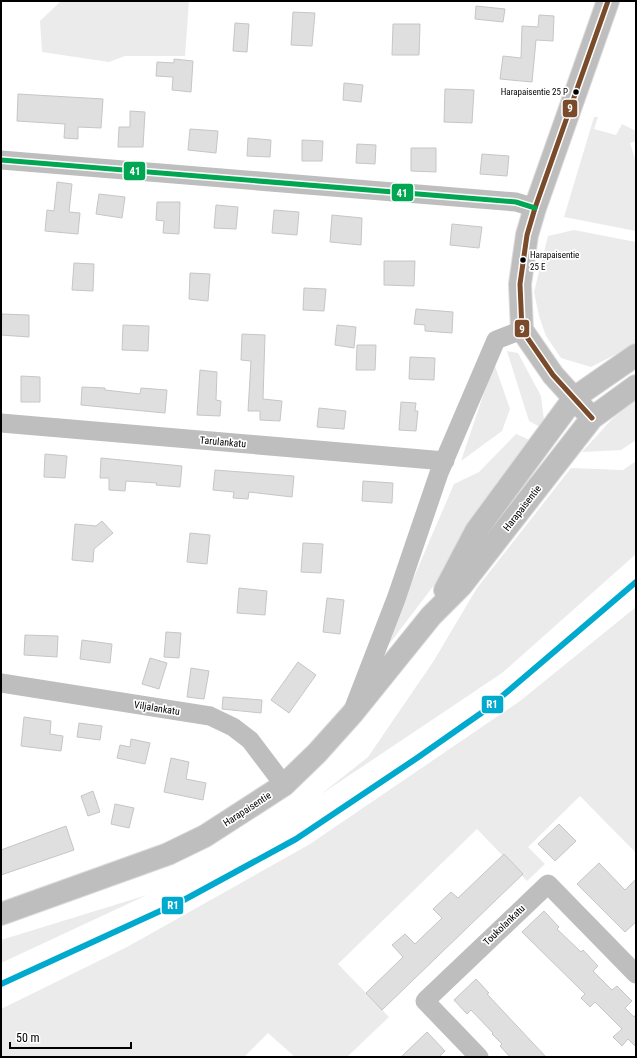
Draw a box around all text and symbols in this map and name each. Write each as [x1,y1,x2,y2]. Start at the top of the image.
place label: Harapaisentie 25 P [501,87,568,97]
marker: Harapaisentie 25 P [571,87,581,97]
line badge: 9 [562,99,578,118]
text: 9 [567,102,573,115]
line badge: 41 [123,161,146,181]
text: 41 [129,165,141,178]
line badge: 41 [391,183,414,202]
text: 41 [396,187,408,200]
place label: Harapaisentie 25 E [530,250,579,272]
marker: Harapaisentie 25 E [518,255,528,265]
line badge: 9 [514,319,530,338]
text: 9 [519,323,525,336]
street label: Tarulankatu [199,435,247,450]
street label: Harapaisentie [501,483,543,533]
line badge: R1 [481,695,504,714]
text: R1 [486,698,498,711]
street label: Viljalankatu [133,699,181,717]
street label: Harapaisentie [221,789,273,829]
line badge: R1 [161,896,184,915]
text: R1 [167,899,179,912]
street label: Toukolankatu [481,902,527,947]
scale bar [10,1024,131,1050]
text: 50 m [16,1031,40,1045]

